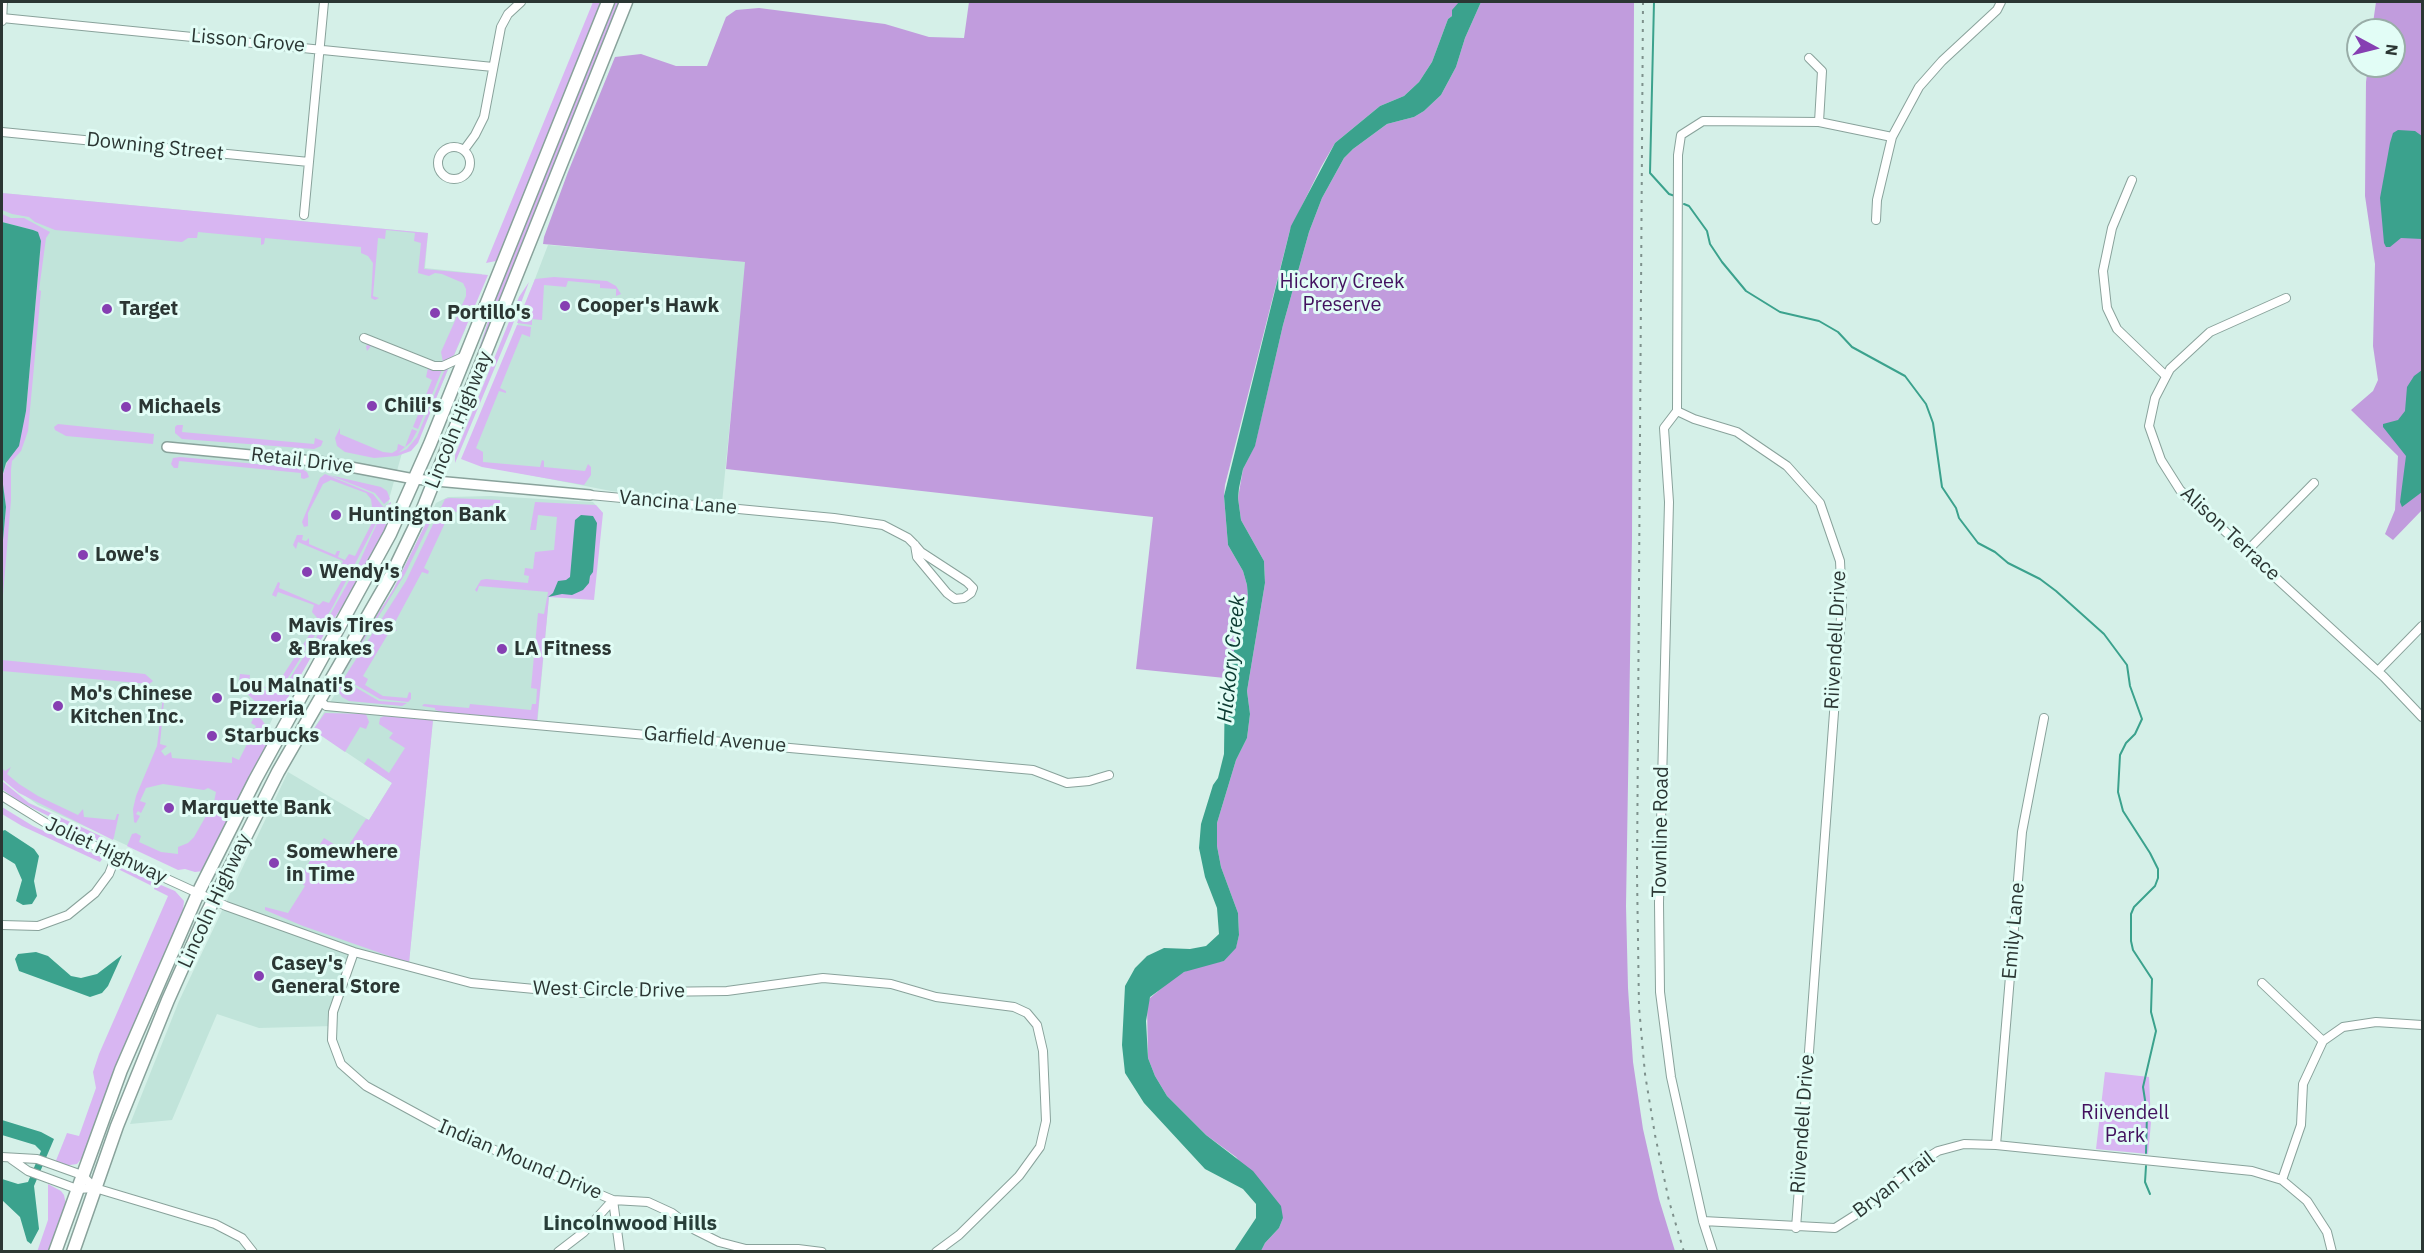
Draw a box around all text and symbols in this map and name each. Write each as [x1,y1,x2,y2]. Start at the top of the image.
north arrow [2346,18,2406,78]
street label: Lisson Grove [190,24,306,58]
text: N [2381,43,2403,57]
street label: Downing Street [85,128,225,166]
park label: Hickory Creek Preserve [1280,270,1404,317]
place label: Cooper's Hawk [577,294,719,318]
place label: Target [119,297,178,321]
marker: Cooper's Hawk [558,299,572,313]
place label: Portillo's [447,301,531,325]
marker: Target [100,302,114,316]
marker: Portillo's [428,306,442,320]
street label: Lincoln Highway [421,348,497,492]
place label: Chili's [384,394,442,418]
place label: Michaels [138,395,221,419]
marker: Chili's [365,399,379,413]
marker: Michaels [119,400,133,414]
street label: Retail Drive [250,443,354,479]
street label: Alison Terrace [2175,482,2285,586]
street label: Vancina Lane [618,486,738,520]
place label: Huntington Bank [348,503,506,527]
marker: Huntington Bank [329,508,343,522]
place label: Lowe's [95,543,159,567]
marker: Lowe's [76,548,90,562]
place label: Wendy's [319,560,400,584]
marker: Wendy's [300,565,314,579]
street label: Riivendell Drive [1820,570,1852,710]
water label: Hickory Creek [1213,594,1251,724]
place label: Mavis Tires & Brakes [288,614,394,661]
marker: Mavis Tires & Brakes [269,630,283,644]
place label: LA Fitness [514,637,612,661]
marker: LA Fitness [495,642,509,656]
place label: Lou Malnati's Pizzeria [229,674,353,721]
place label: Mo's Chinese Kitchen Inc. [70,682,193,729]
marker: Lou Malnati's Pizzeria [210,691,224,705]
marker: Mo's Chinese Kitchen Inc. [51,699,65,713]
street label: Garfield Avenue [643,722,787,758]
place label: Starbucks [224,724,319,748]
marker: Starbucks [205,729,219,743]
street label: Townline Road [1648,766,1674,898]
place label: Marquette Bank [181,796,331,820]
marker: Marquette Bank [162,801,176,815]
street label: Joliet Highway [41,812,171,890]
street label: Lincoln Highway [173,830,257,972]
place label: Somewhere in Time [286,840,398,887]
marker: Somewhere in Time [267,856,281,870]
street label: Emily Lane [1998,882,2030,980]
place label: Casey's General Store [271,952,400,999]
marker: Casey's General Store [252,969,266,983]
street label: West Circle Drive [533,977,685,1003]
street label: Riivendell Drive [1786,1054,1820,1194]
park label: Riivendell Park [2081,1101,2169,1148]
street label: Indian Mound Drive [434,1115,606,1205]
street label: Bryan Trail [1848,1147,1940,1223]
district label: Lincolnwood Hills [543,1211,717,1237]

